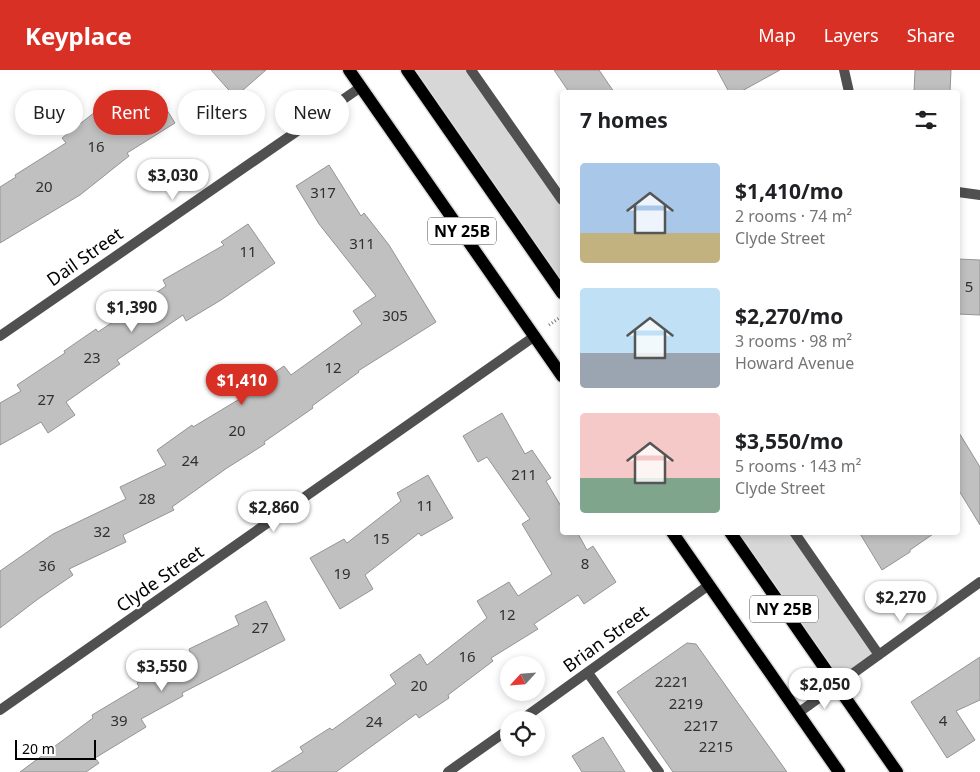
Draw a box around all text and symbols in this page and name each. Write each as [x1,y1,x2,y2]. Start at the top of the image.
text: Keyplace [25,19,132,52]
text: Map [758,23,796,47]
text: Layers [824,23,879,47]
text: Share [907,23,955,47]
chip: Buy [15,90,83,135]
chip: Rent [93,90,168,135]
chip: Filters [178,90,265,135]
chip: New [275,90,349,135]
text: 7 homes [580,106,668,134]
icon: filters [912,106,940,134]
house number: 16 [87,136,105,156]
pin: $3,030 [132,158,214,201]
text: $3,030 [148,164,198,186]
house number: 20 [35,176,53,196]
text: $1,410/mo [735,177,843,205]
house number: 317 [310,182,336,202]
icon: home [620,183,680,243]
text: 2 rooms · 74 m² [735,205,852,227]
road number: NY 25B [428,218,496,245]
street label: Dail Street [42,221,128,291]
text: Clyde Street [735,227,825,249]
house number: 311 [349,233,375,253]
house number: 11 [239,241,257,261]
house number: 5 [965,276,973,296]
pin: $1,390 [91,290,173,333]
text: $1,390 [107,296,157,318]
text: $2,270/mo [735,302,843,330]
house number: 305 [382,305,408,325]
icon: home [620,308,680,368]
text: 3 rooms · 98 m² [735,330,852,352]
house number: 23 [83,347,101,367]
text: Howard Avenue [735,352,854,374]
house number: 12 [324,357,342,377]
pin: $1,410 [201,364,283,406]
text: $1,410 [217,369,267,391]
house number: 27 [37,389,55,409]
house number: 20 [228,420,246,440]
text: $3,550/mo [735,427,843,455]
icon: home [620,433,680,493]
house number: 24 [181,450,199,470]
text: 5 rooms · 143 m² [735,455,861,477]
house number: 211 [511,464,537,484]
text: Clyde Street [735,477,825,499]
house number: 28 [138,488,156,508]
pin: $2,860 [233,490,315,533]
house number: 11 [416,495,434,515]
text: $2,860 [249,496,299,518]
house number: 32 [93,521,111,541]
house number: 15 [372,528,390,548]
street label: Clyde Street [111,539,208,617]
house number: 8 [581,553,589,573]
house number: 36 [38,555,56,575]
house number: 19 [333,563,351,583]
pin: $2,270 [860,580,942,623]
text: $2,270 [876,586,926,608]
road number: NY 25B [750,596,818,622]
street label: Brian Street [558,599,653,677]
house number: 12 [498,604,516,624]
house number: 27 [251,617,269,637]
house number: 16 [458,646,476,666]
pin: $3,550 [121,650,203,692]
text: $3,550 [137,655,187,677]
north arrow [500,656,545,701]
map controls [500,656,545,756]
pin: $2,050 [784,668,866,710]
house number: 2221 [655,671,689,691]
text: $2,050 [800,673,850,695]
house number: 20 [410,675,428,695]
house number: 2219 [669,693,703,713]
house number: 39 [110,710,128,730]
house number: 4 [939,710,948,730]
house number: 24 [365,711,383,731]
button: locate [500,711,545,756]
house number: 2217 [684,715,718,735]
house number: 2215 [699,736,733,756]
scale bar [15,737,96,760]
text: 20 m [22,739,55,758]

